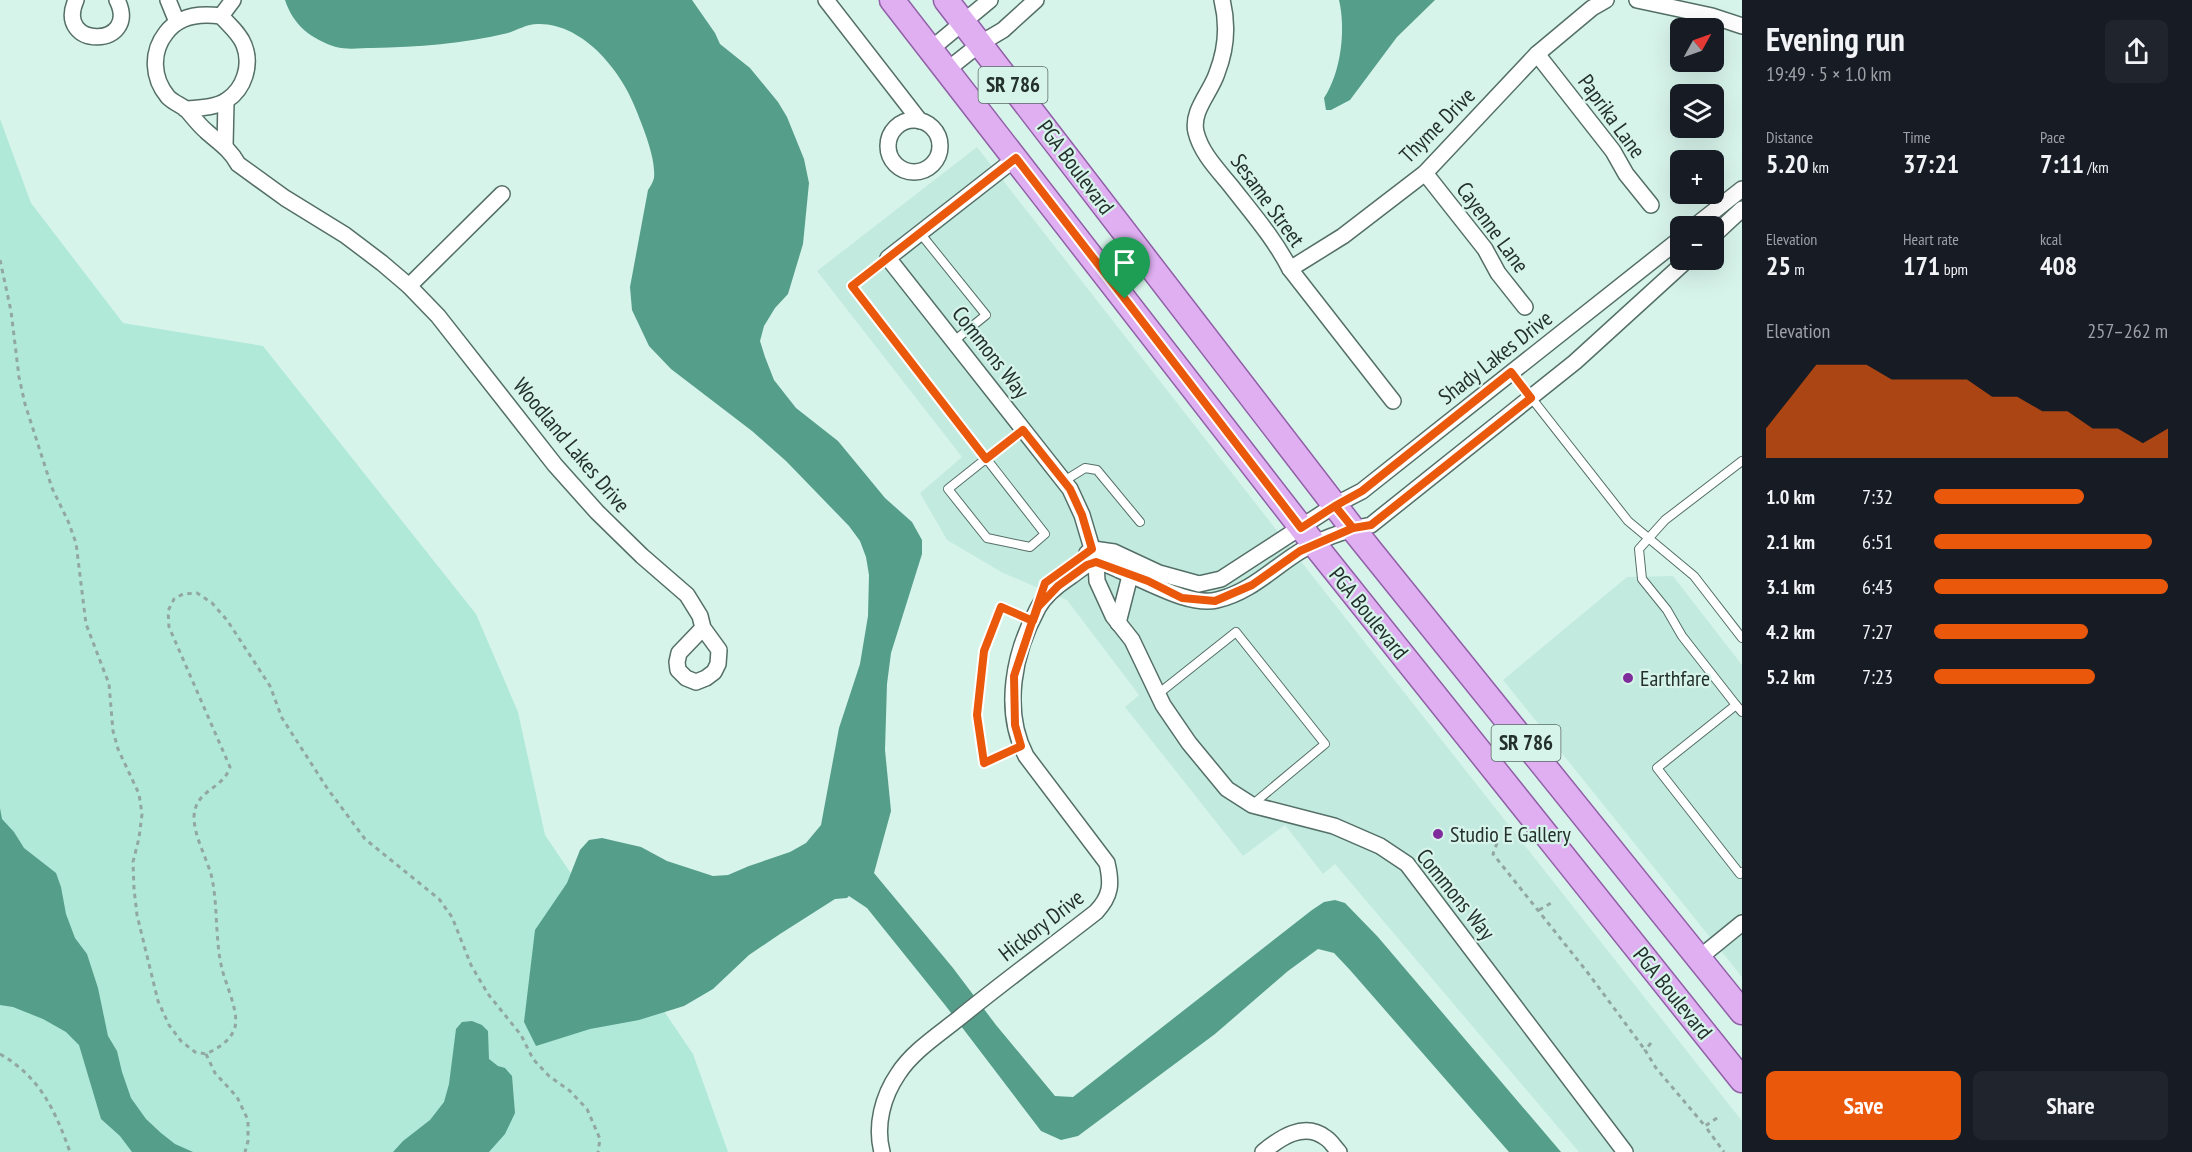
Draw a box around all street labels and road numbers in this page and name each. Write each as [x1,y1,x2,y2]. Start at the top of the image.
road number: SR 786 [978,67,1048,103]
street label: Paprika Lane [1572,69,1652,163]
street label: Thyme Drive [1393,81,1481,169]
street label: PGA Boulevard [1031,114,1121,220]
street label: Sesame Street [1225,148,1311,252]
street label: Cayenne Lane [1451,176,1535,278]
street label: Commons Way [946,300,1036,404]
street label: Shady Lakes Drive [1432,304,1558,410]
street label: Woodland Lakes Drive [507,372,637,518]
street label: PGA Boulevard [1323,561,1415,665]
road number: SR 786 [1492,725,1561,761]
street label: Commons Way [1411,843,1502,946]
street label: Hickory Drive [993,883,1089,967]
street label: PGA Boulevard [1627,941,1719,1045]

